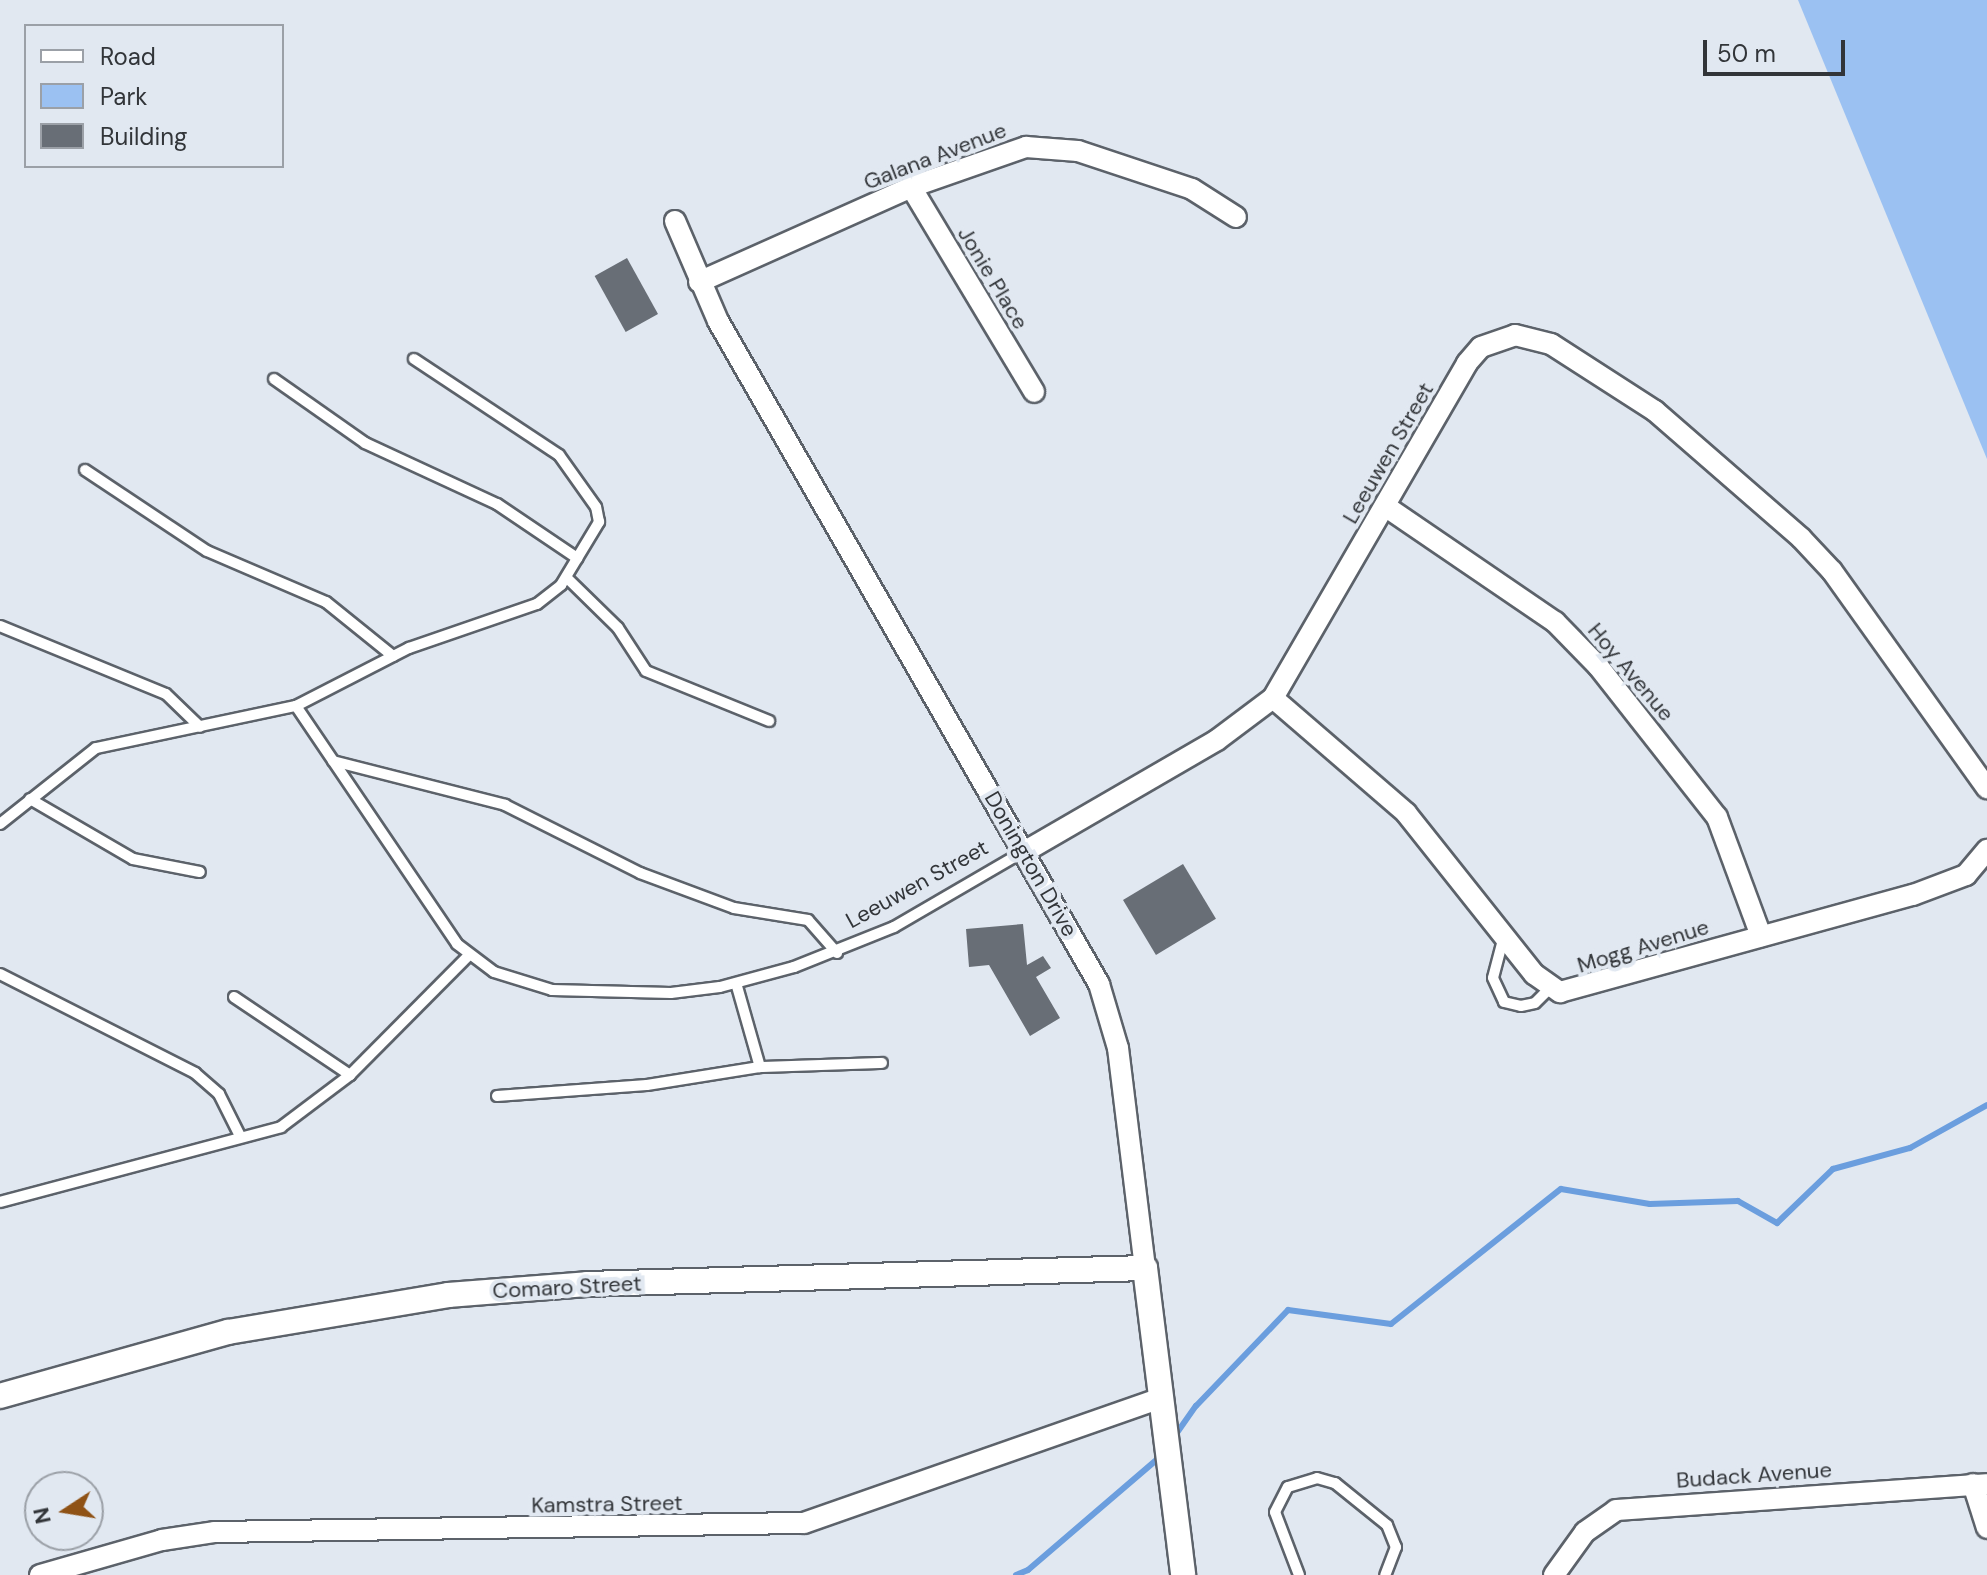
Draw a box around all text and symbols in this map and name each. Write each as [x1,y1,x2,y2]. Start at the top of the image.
legend [24,24,284,168]
scale bar [1707,24,1849,74]
text: 50 m [1717,38,1776,69]
text: Road [100,41,156,72]
text: Park [100,81,147,112]
street label: Galana Avenue [860,117,1010,195]
text: Building [100,121,187,152]
street label: Jonie Place [952,222,1034,334]
street label: Leeuwen Street [1337,378,1439,528]
street label: Hoy Avenue [1582,618,1680,726]
street label: Donington Drive [979,787,1083,941]
street label: Leeuwen Street [841,834,993,934]
street label: Mogg Avenue [1574,913,1712,979]
street label: Comaro Street [492,1270,642,1304]
street label: Budack Avenue [1675,1456,1833,1494]
north arrow [24,1471,104,1551]
street label: Kamstra Street [531,1489,683,1519]
text: N [26,1505,58,1527]

